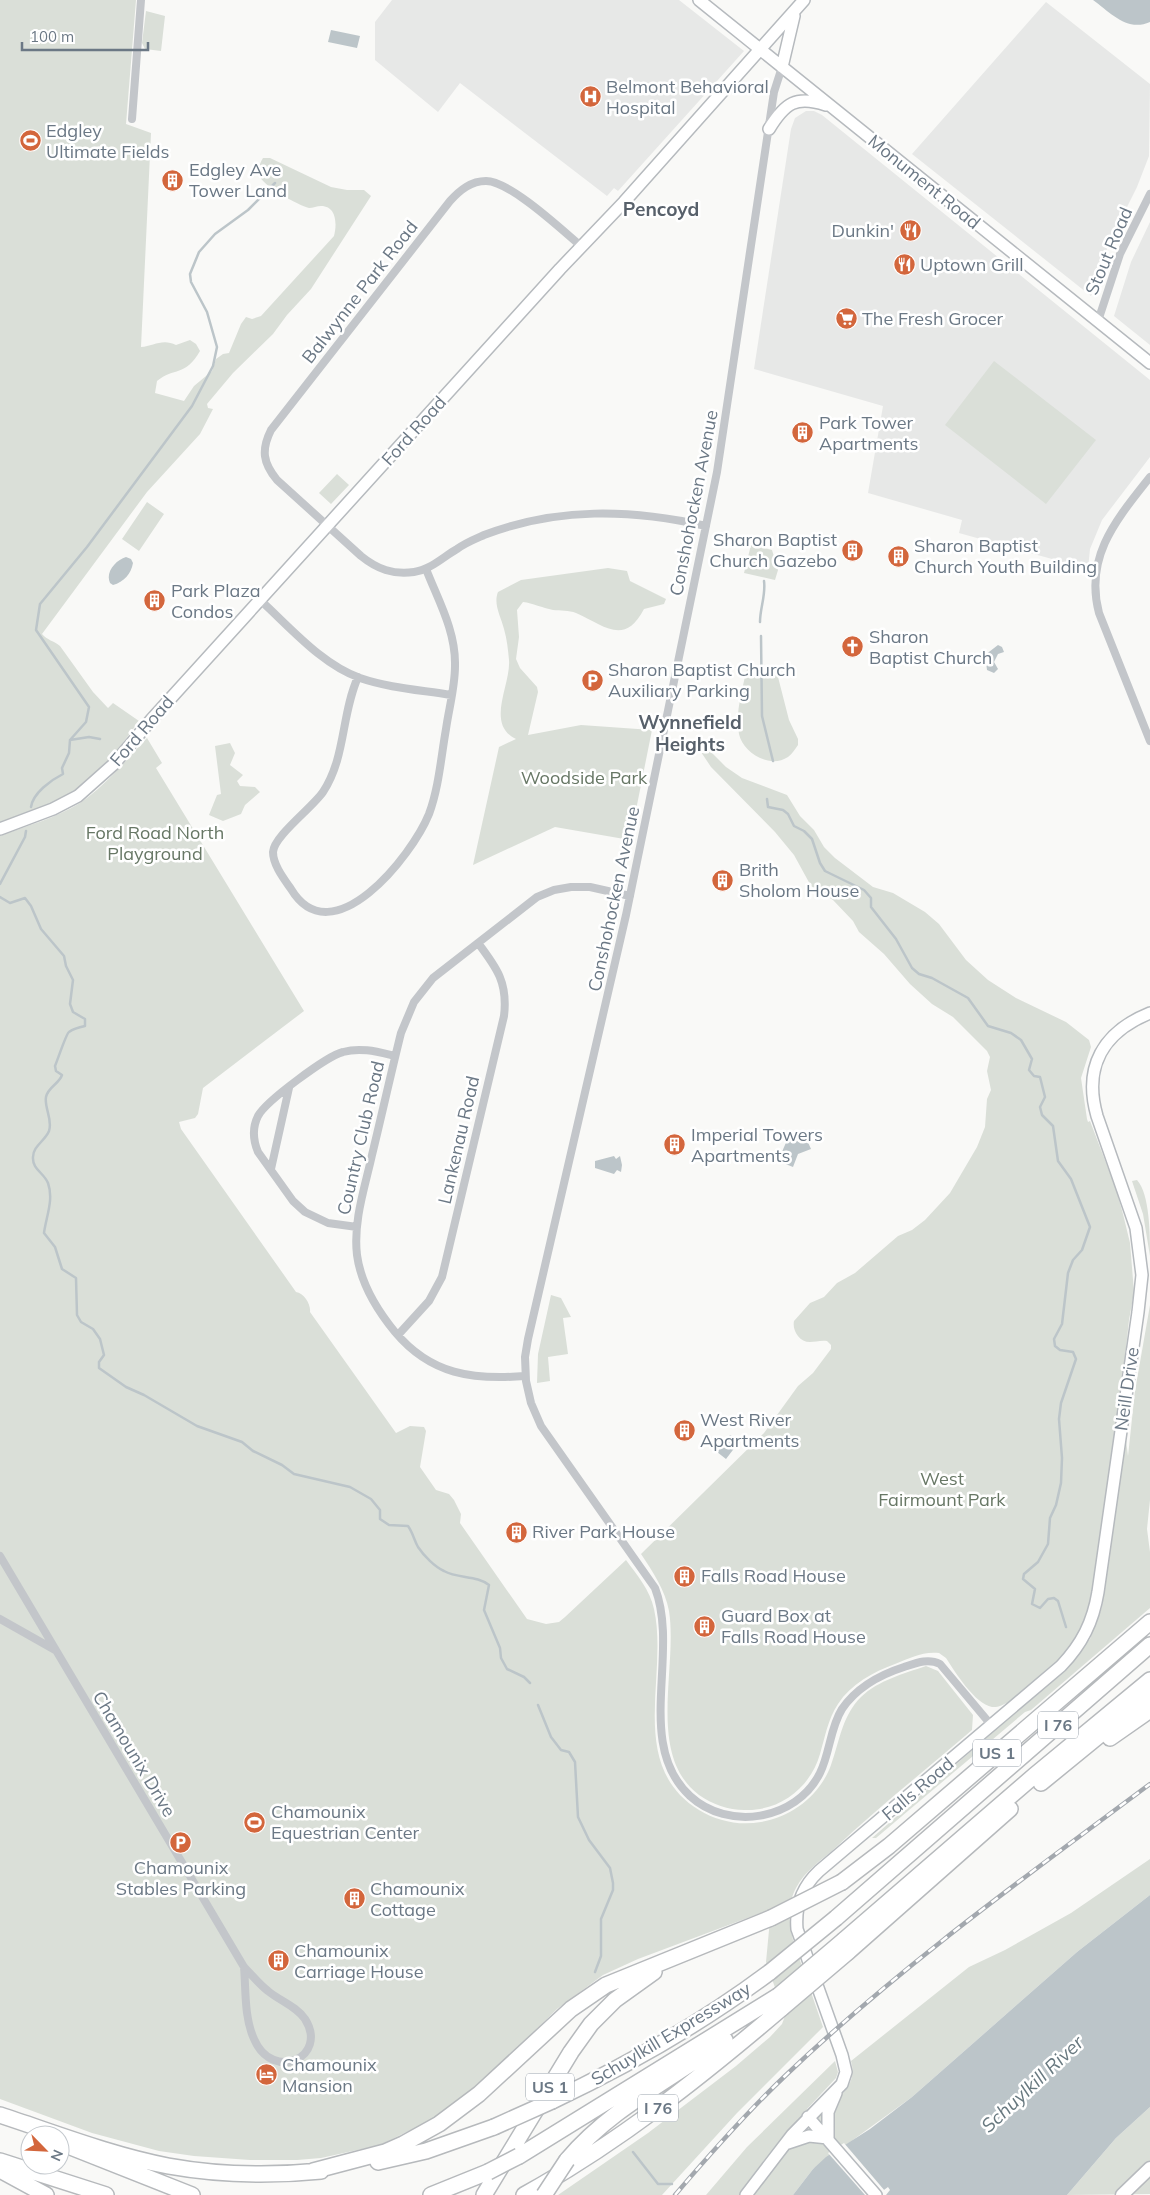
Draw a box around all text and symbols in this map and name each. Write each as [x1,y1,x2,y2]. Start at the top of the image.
scale bar [22,20,149,52]
text: 100 m [30,27,74,46]
place label: Belmont Behavioral Hospital [606,75,769,119]
hospital icon: Belmont Behavioral Hospital [578,85,602,109]
place label: Edgley Ultimate Fields [46,119,170,163]
sports icon: Edgley Ultimate Fields [18,129,42,153]
street label: Monument Road [863,129,985,234]
place label: Edgley Ave Tower Land [189,158,287,202]
building icon: Edgley Ave Tower Land [161,168,185,192]
district label: Pencoyd [623,197,699,221]
street label: Stout Road [1080,203,1137,298]
street label: Balwynne Park Road [297,216,423,368]
place label: Dunkin' [832,219,894,242]
restaurant icon: Dunkin' [898,219,922,243]
restaurant icon: Uptown Grill [892,253,916,277]
place label: Uptown Grill [920,253,1024,276]
supermarket icon: The Fresh Grocer [834,307,858,331]
place label: The Fresh Grocer [862,307,1004,330]
street label: Ford Road [376,391,451,470]
street label: Conshohocken Avenue [664,408,723,598]
place label: Park Tower Apartments [819,411,919,455]
building icon: Park Tower Apartments [791,421,815,445]
place label: Sharon Baptist Church Gazebo [709,528,837,572]
place label: Sharon Baptist Church Youth Building [914,534,1097,578]
building icon: Sharon Baptist Church Gazebo [841,538,865,562]
building icon: Sharon Baptist Church Youth Building [886,544,910,568]
place label: Park Plaza Condos [171,579,260,623]
building icon: Park Plaza Condos [143,589,167,613]
place label: Sharon Baptist Church [869,625,992,669]
church icon: Sharon Baptist Church [841,635,865,659]
place label: Sharon Baptist Church Auxiliary Parking [608,658,796,702]
parking icon: Sharon Baptist Church Auxiliary Parking [580,668,604,692]
street label: Ford Road [105,691,179,771]
district label: Wynnefield Heights [638,710,742,756]
park label: Woodside Park [521,766,648,789]
street label: Conshohocken Avenue [583,804,644,994]
park label: Ford Road North Playground [86,821,224,865]
place label: Brith Sholom House [739,858,859,902]
building icon: Brith Sholom House [711,868,735,892]
street label: Country Club Road [332,1059,389,1217]
street label: Lankenau Road [433,1074,484,1206]
place label: Imperial Towers Apartments [691,1123,823,1167]
building icon: Imperial Towers Apartments [663,1133,687,1157]
street label: Neill Drive [1109,1346,1144,1432]
place label: West River Apartments [700,1408,800,1452]
building icon: West River Apartments [672,1418,696,1442]
park label: West Fairmount Park [878,1467,1006,1511]
building icon: River Park House [504,1520,528,1544]
place label: River Park House [532,1520,675,1543]
building icon: Falls Road House [673,1564,697,1588]
place label: Falls Road House [701,1564,846,1587]
place label: Guard Box at Falls Road House [721,1604,866,1648]
building icon: Guard Box at Falls Road House [693,1614,717,1638]
street label: Chamounix Drive [88,1687,181,1821]
road number: I 76 [1038,1712,1078,1738]
road number: US 1 [973,1740,1021,1766]
street label: Falls Road [877,1752,958,1825]
place label: Chamounix Equestrian Center [271,1800,420,1844]
sports icon: Chamounix Equestrian Center [243,1810,267,1834]
parking icon: Chamounix Stables Parking [169,1831,193,1855]
place label: Chamounix Stables Parking [116,1856,246,1900]
place label: Chamounix Cottage [370,1877,465,1921]
building icon: Chamounix Cottage [342,1887,366,1911]
place label: Chamounix Carriage House [294,1939,423,1983]
building icon: Chamounix Carriage House [266,1949,290,1973]
street label: Schuylkill Expressway [587,1977,755,2090]
water label: Schuylkill River [976,2030,1089,2137]
place label: Chamounix Mansion [282,2053,377,2097]
hotel icon: Chamounix Mansion [254,2063,278,2087]
road number: US 1 [526,2074,574,2100]
road number: I 76 [638,2094,678,2122]
north arrow [20,2125,70,2175]
text: N [47,2147,67,2164]

